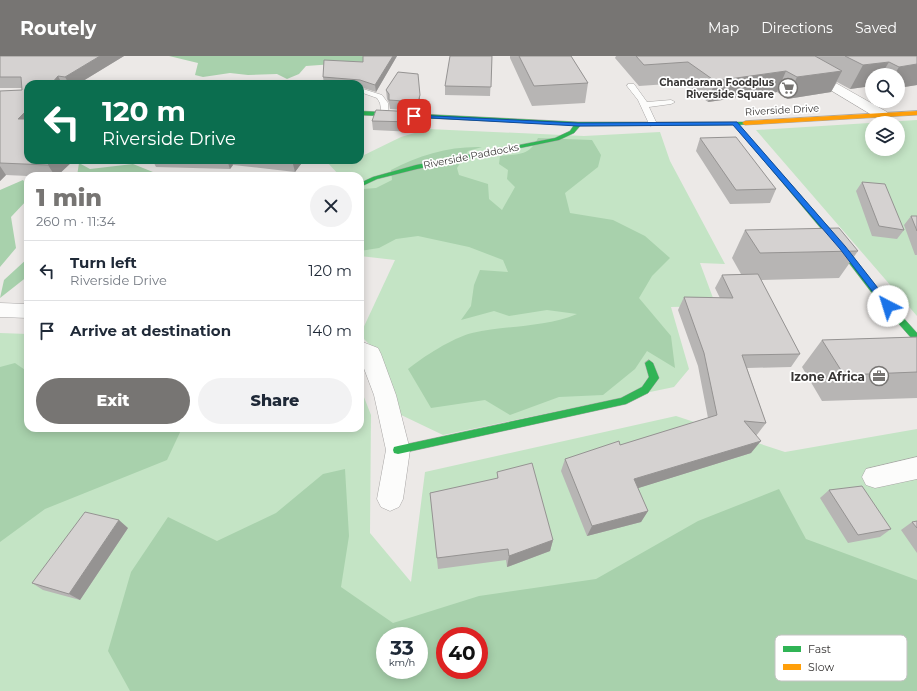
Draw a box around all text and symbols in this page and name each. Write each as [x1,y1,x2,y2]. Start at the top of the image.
text: Routely [20,17,96,40]
text: Map [708,19,739,37]
text: Directions [761,19,833,37]
text: Saved [855,19,897,37]
map controls [865,68,905,156]
button: search [865,68,905,108]
place label: Chandarana Foodplus Riverside Square [659,76,775,101]
supermarket icon: Chandarana Foodplus Riverside Square [777,77,799,99]
text: 120 m [102,94,186,128]
icon: left [36,96,88,148]
pin [397,99,431,133]
street label: Riverside Drive [744,102,820,118]
icon: arrive [403,105,425,127]
button: layers [865,116,905,156]
text: Riverside Drive [102,128,236,150]
street label: Riverside Paddocks [422,140,520,172]
text: 1 min [36,183,102,212]
button: close [310,185,352,227]
text: 260 m · 11:34 [36,213,115,229]
text: Turn left [70,253,137,272]
icon: left [36,260,58,282]
text: 120 m [308,261,352,280]
text: Riverside Drive [70,272,167,288]
position arrow [867,285,909,327]
icon: arrive [36,320,58,342]
text: Arrive at destination [70,321,231,340]
text: 140 m [307,321,352,340]
office icon: Izone Africa [868,365,890,387]
place label: Izone Africa [790,369,865,384]
button: Exit [36,378,190,424]
button: Share [198,378,352,424]
speed limit sign: 40 [436,627,488,679]
legend [775,635,907,681]
text: 33 [390,636,414,660]
text: Fast [808,642,832,656]
text: km/h [389,656,415,669]
text: Slow [808,660,834,674]

